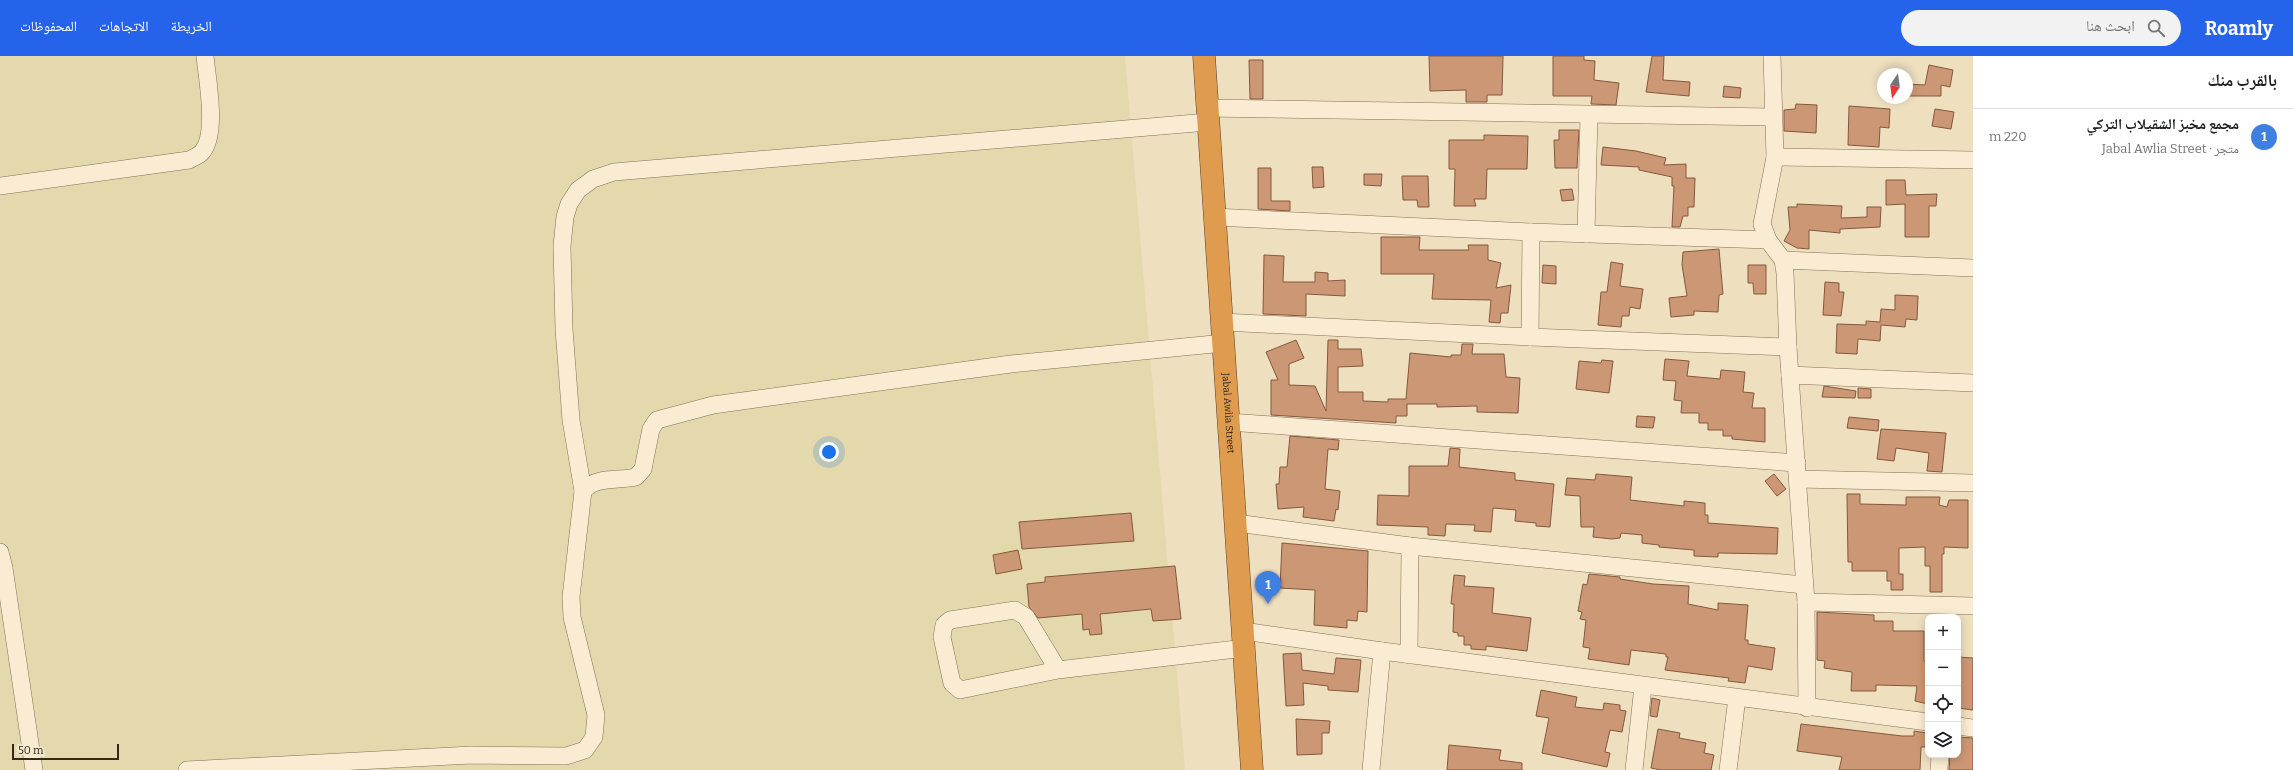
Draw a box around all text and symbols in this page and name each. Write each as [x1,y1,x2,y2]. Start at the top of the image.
search box [1901,10,2181,46]
text: ابحث هنا [2086,17,2135,35]
icon: search [2145,17,2167,39]
text: Roamly [2205,17,2273,40]
text: المحفوظات [20,18,77,35]
text: الاتجاهات [99,18,149,35]
text: الخريطة [171,18,212,35]
north arrow [1877,68,1913,104]
text: بالقرب منك [2208,70,2277,91]
text: مجمع مخبز الشقيلاب التركي [2086,115,2239,133]
text: 220 m [1989,129,2027,144]
text: 1 [2261,129,2267,144]
text: متجر · Jabal Awlia Street [2102,141,2239,156]
street label: Jabal Awlia Street [1219,371,1237,454]
your location [819,442,839,462]
pin: 1 [1255,571,1281,604]
map controls [1925,614,1961,758]
button: + [1925,614,1961,650]
button: − [1925,650,1961,686]
button: locate [1925,686,1961,722]
button: layers [1925,722,1961,758]
scale bar [12,742,119,761]
text: 50 m [18,744,44,757]

